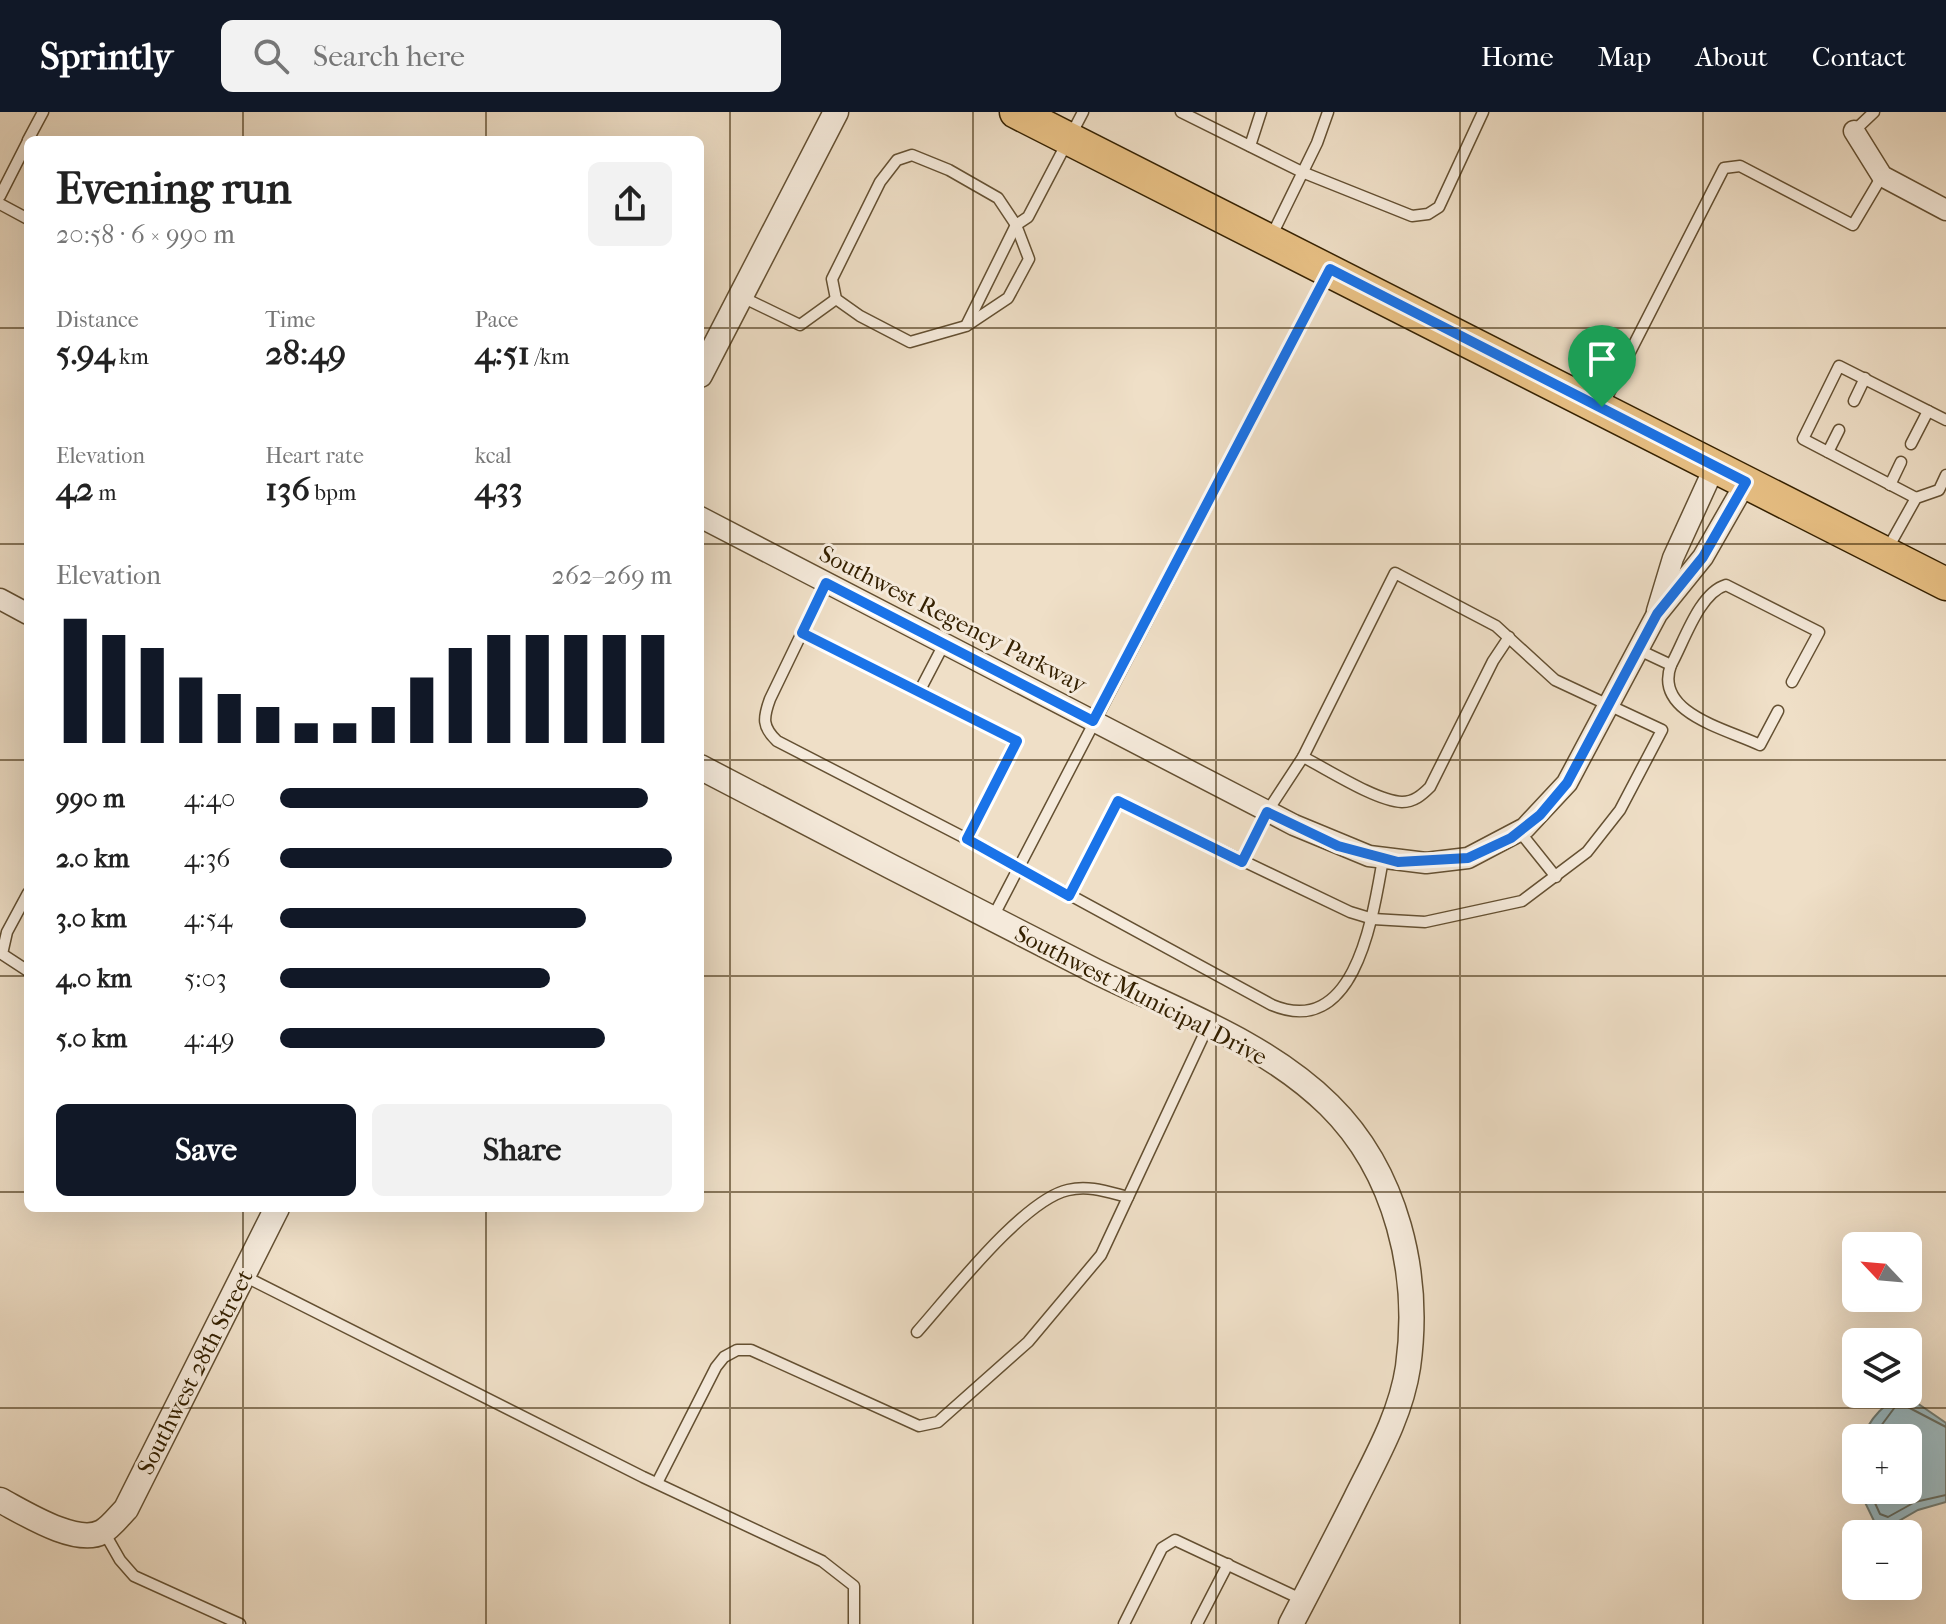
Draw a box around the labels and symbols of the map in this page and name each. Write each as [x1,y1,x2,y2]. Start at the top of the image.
pin [1568,325,1636,407]
street label: Southwest Regency Parkway [815,539,1092,699]
street label: Southwest Municipal Drive [1010,919,1272,1071]
north arrow [1842,1232,1922,1312]
street label: Southwest 28th Street [131,1265,259,1479]

